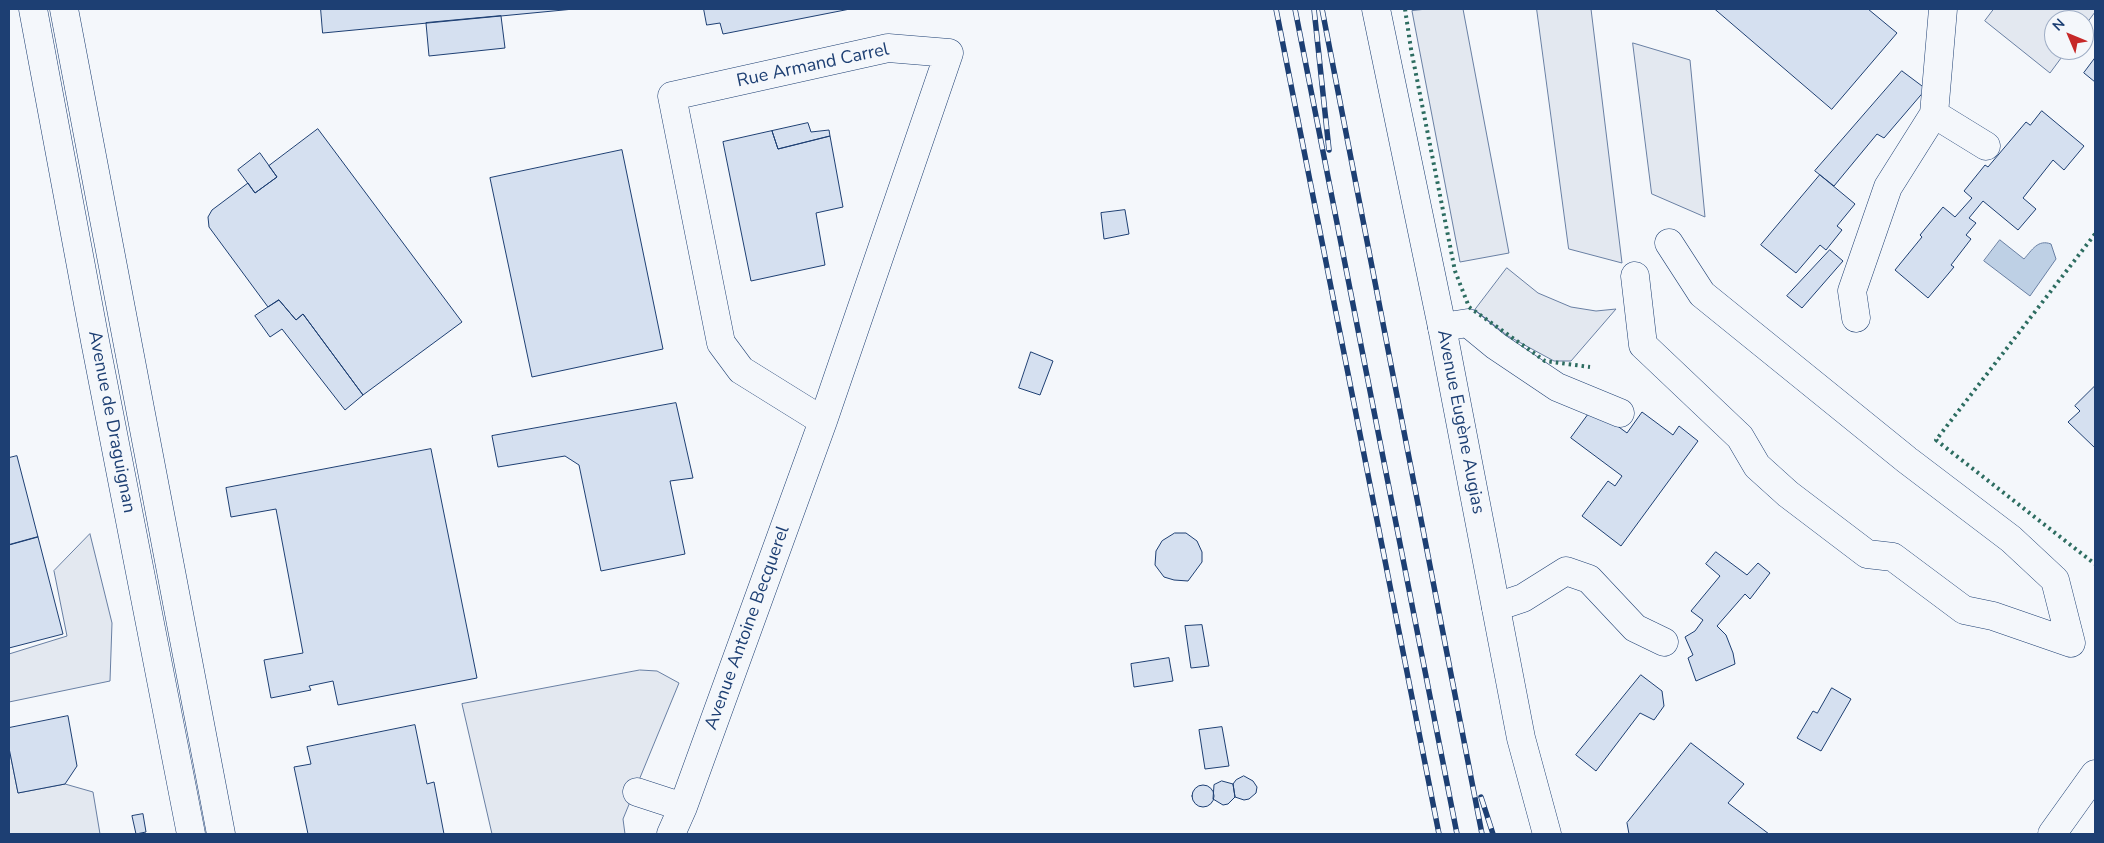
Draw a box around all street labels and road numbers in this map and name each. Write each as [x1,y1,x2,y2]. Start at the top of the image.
street label: Rue Armand Carrel [735,39,891,93]
street label: Avenue Eugène Augias [1432,328,1488,516]
street label: Avenue de Draguignan [83,329,139,515]
street label: Avenue Antoine Becquerel [701,523,795,733]

